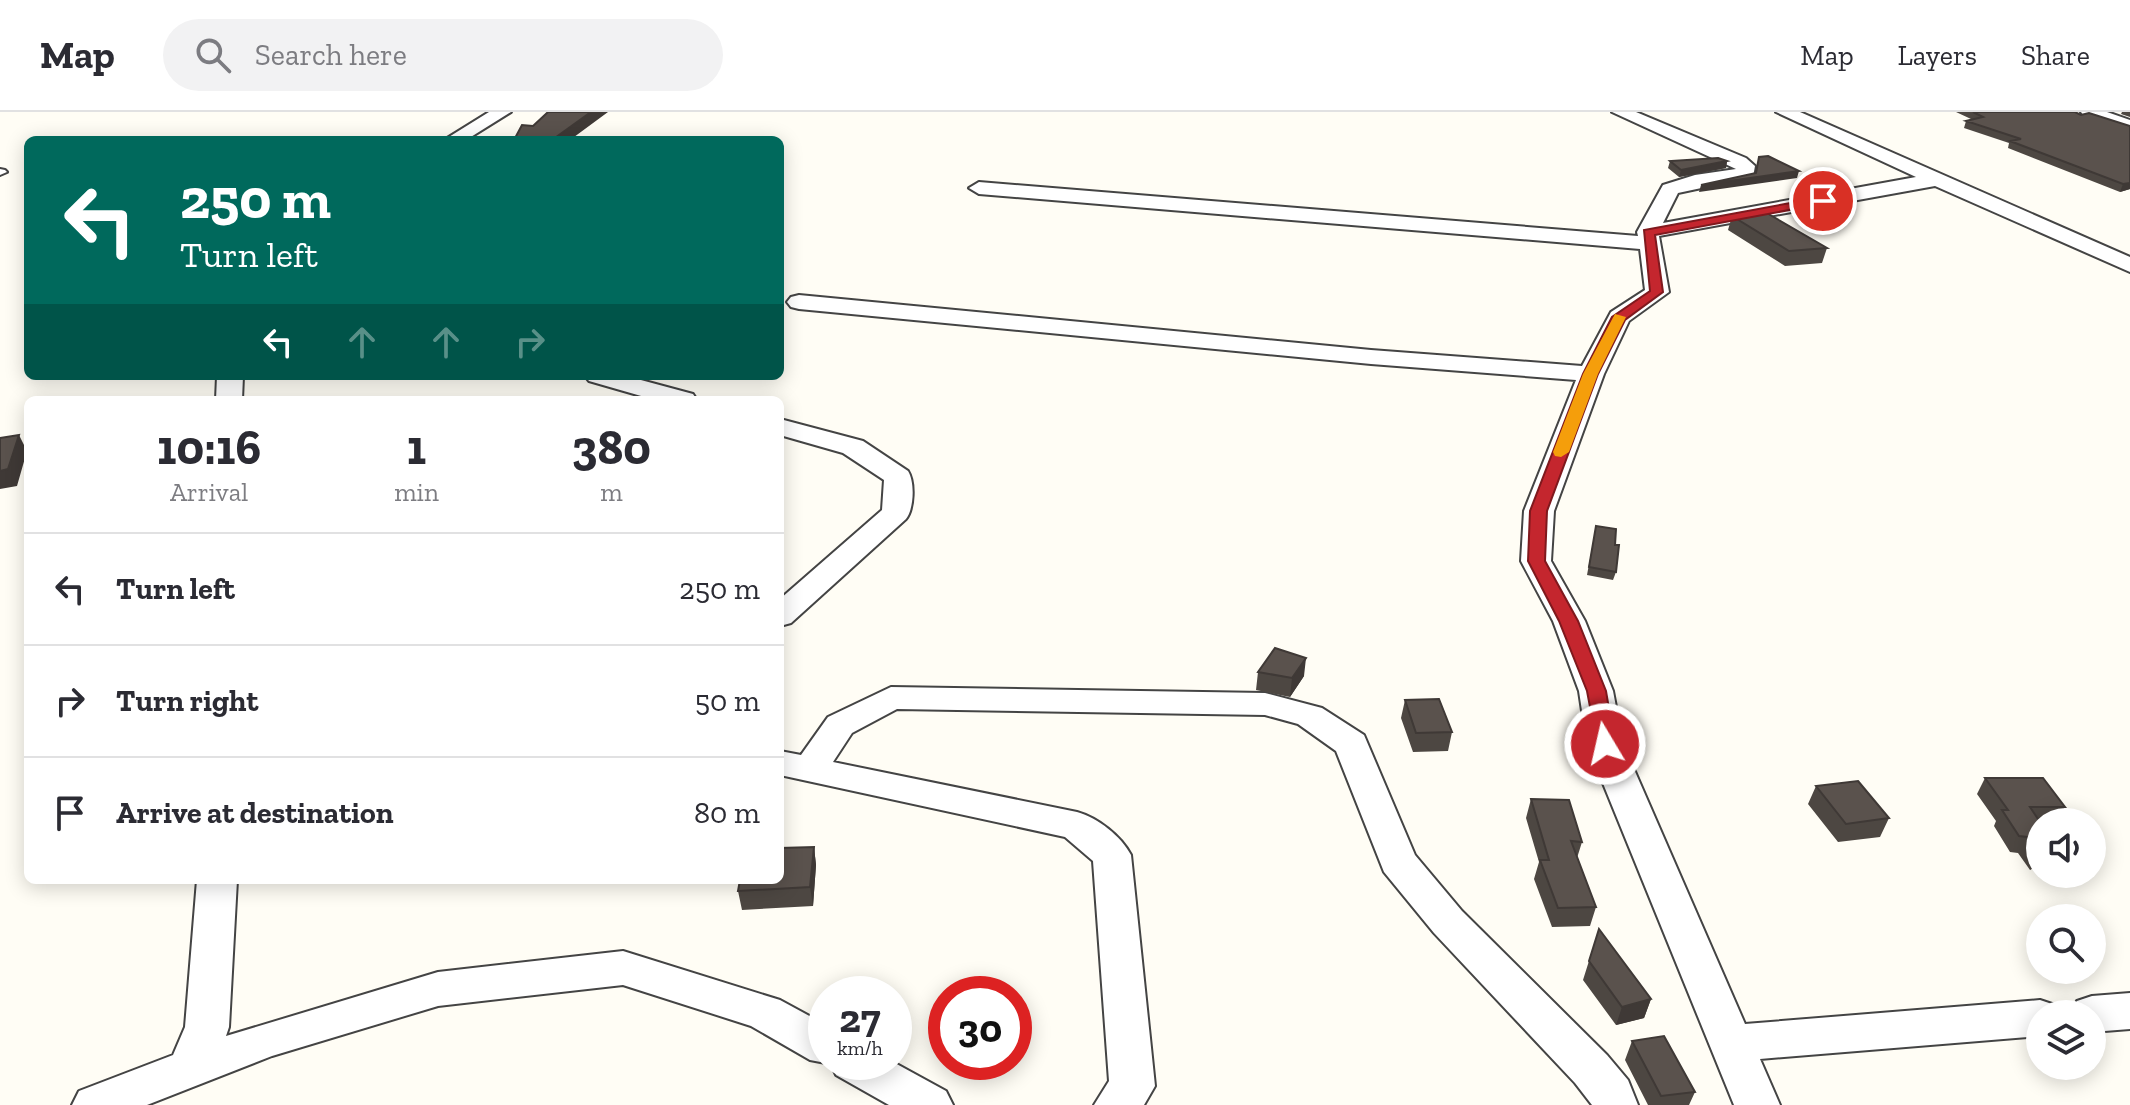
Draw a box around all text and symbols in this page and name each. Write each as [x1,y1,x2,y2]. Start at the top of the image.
search box [163,19,723,91]
text: Map [40,32,115,78]
icon: search [191,33,235,77]
text: Search here [255,37,407,73]
text: Map [1800,39,1854,72]
text: Layers [1898,39,1977,72]
text: Share [2021,39,2090,72]
text: 250 m [180,165,331,232]
pin [1789,167,1857,235]
icon: left [48,168,152,272]
icon: arrive [1801,179,1845,223]
text: Turn left [180,233,318,276]
icon: left [256,320,300,364]
icon: ahead [340,320,384,364]
icon: ahead [424,320,468,364]
icon: right [508,320,552,364]
text: 10:16 [157,419,261,476]
text: 1 [407,419,426,476]
text: 380 [572,419,651,476]
text: Arrival [170,476,248,508]
text: min [394,476,439,508]
text: m [600,476,623,508]
icon: left [48,567,92,611]
text: Turn left [116,571,235,607]
text: 250 m [679,571,760,607]
icon: right [48,679,92,723]
text: Turn right [116,683,258,719]
text: 50 m [695,683,760,719]
position arrow [1563,702,1647,786]
icon: arrive [48,791,92,835]
text: Arrive at destination [116,795,393,831]
text: 80 m [694,795,760,831]
map controls [2026,808,2106,1080]
button: sound [2026,808,2106,888]
button: search [2026,904,2106,984]
speed limit sign: 30 [928,976,1032,1080]
text: 27 [839,994,881,1042]
button: layers [2026,1000,2106,1080]
text: km/h [837,1036,883,1060]

